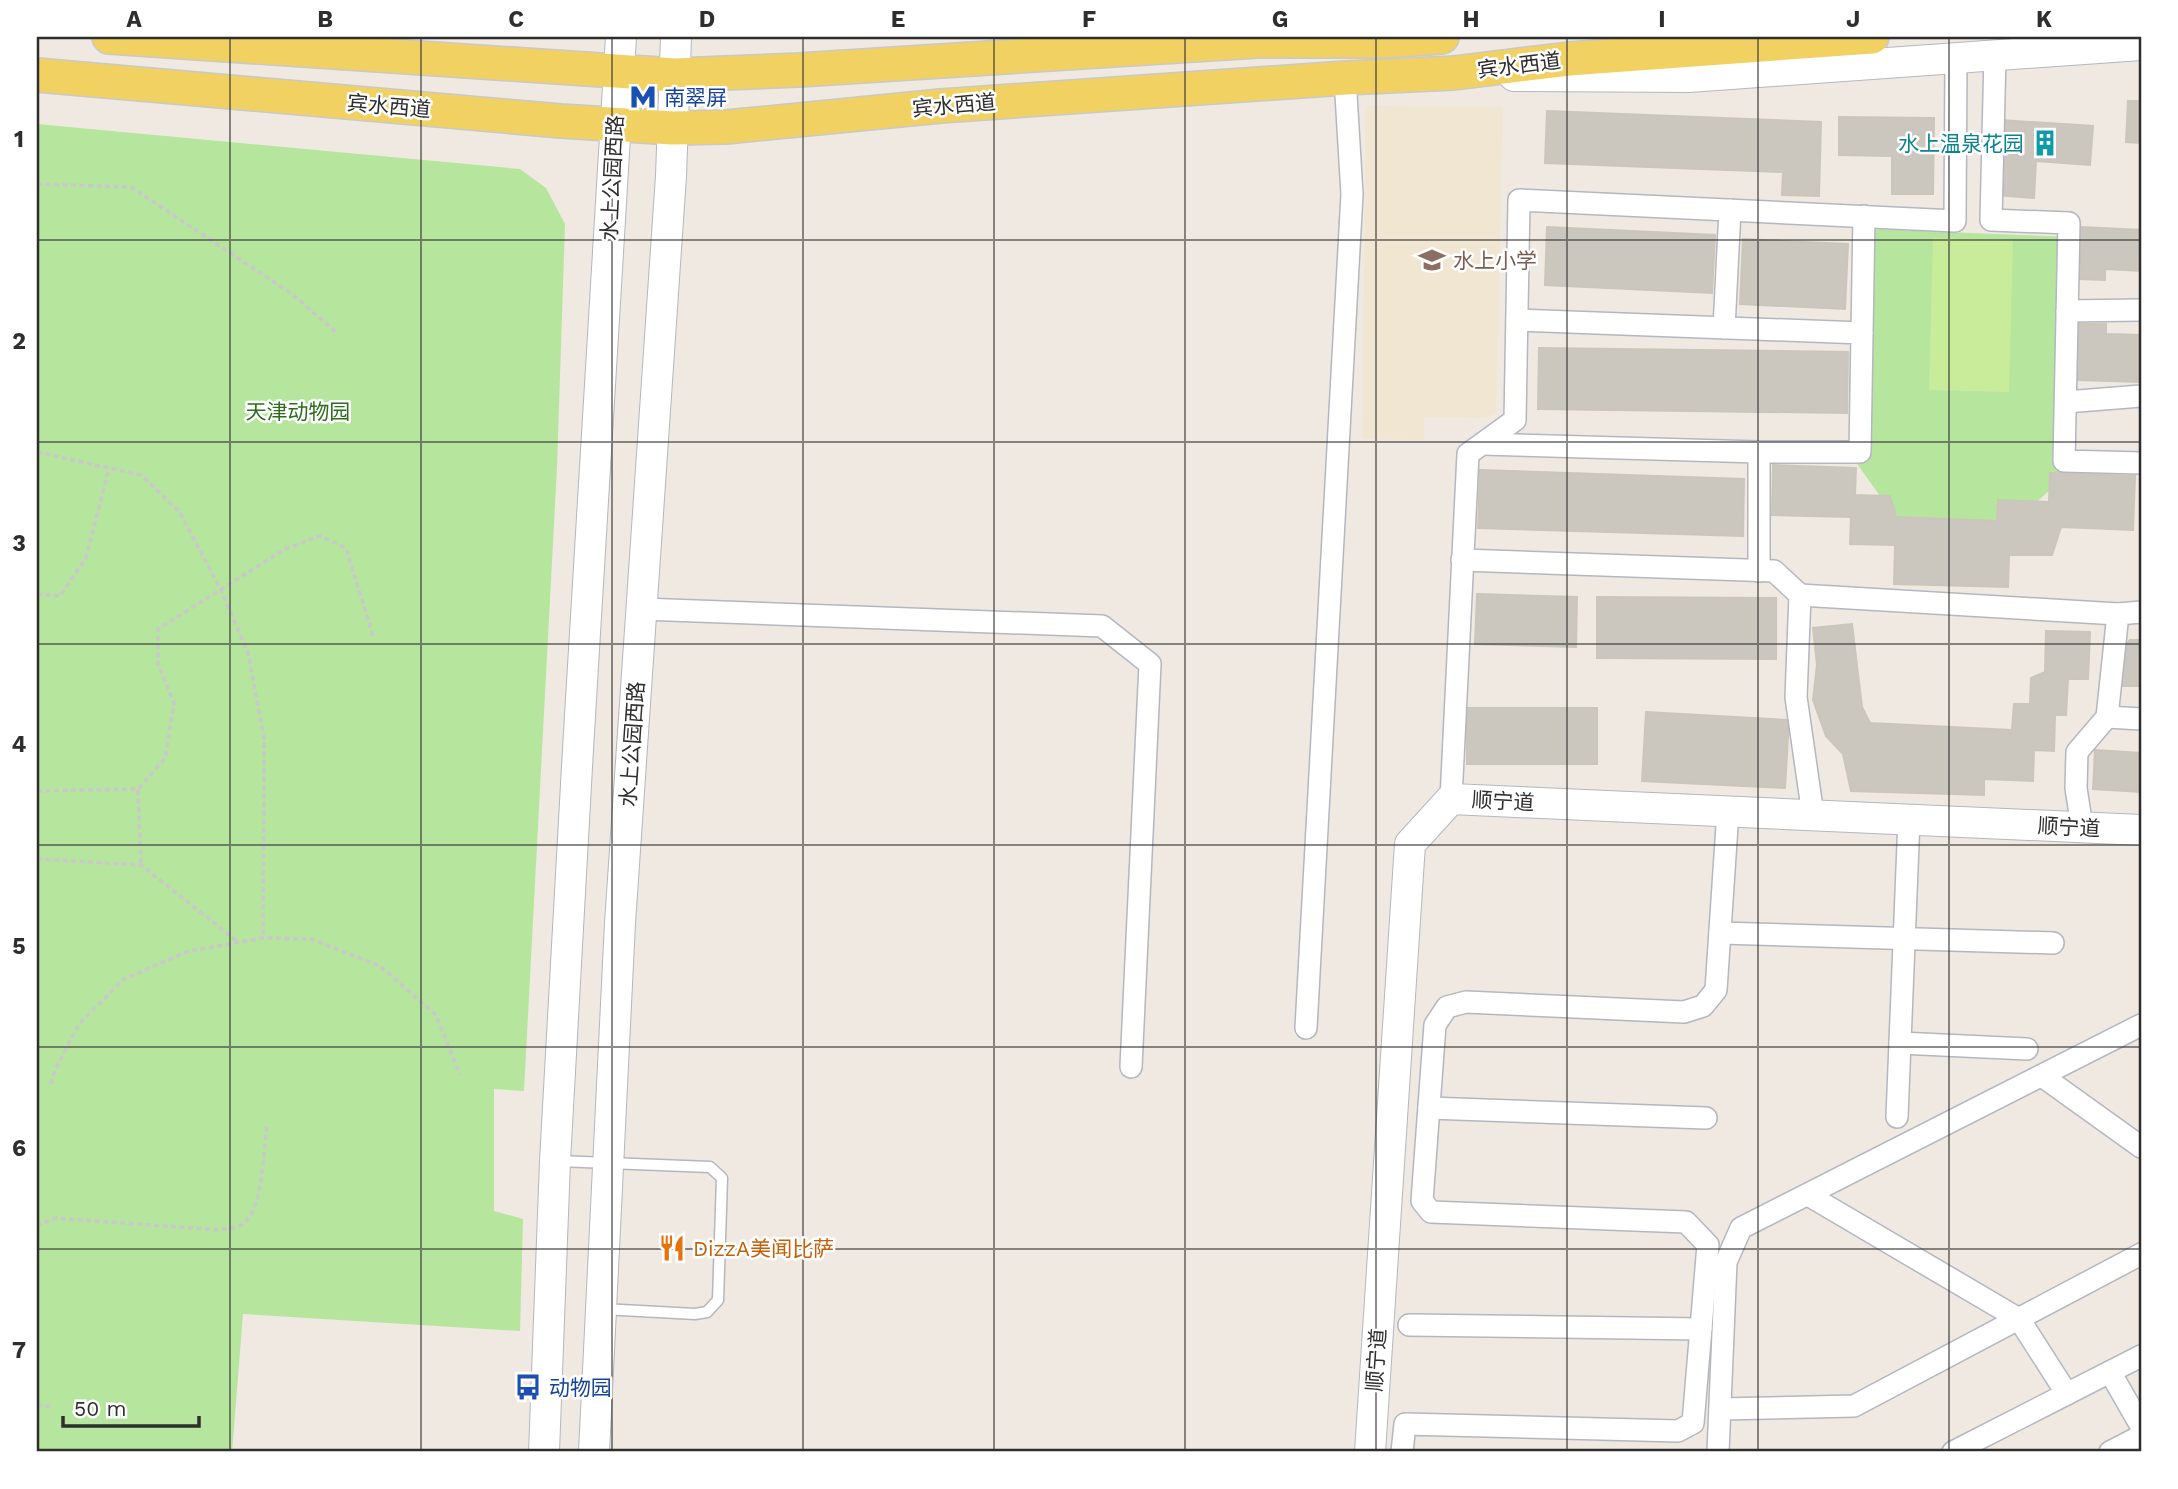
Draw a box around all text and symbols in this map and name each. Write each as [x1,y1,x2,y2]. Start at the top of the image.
text: A [126,6,142,33]
text: B [317,6,333,33]
text: C [508,6,524,33]
text: D [699,6,715,33]
text: E [891,6,905,33]
text: F [1082,6,1096,33]
text: G [1272,6,1288,33]
text: H [1462,6,1480,33]
text: I [1658,6,1666,33]
text: J [1846,6,1860,33]
text: K [2036,6,2052,33]
street label: 宾水西道 [1476,47,1562,83]
metro station icon: 南翠屏 [628,82,658,112]
place label: 南翠屏 [664,85,727,110]
street label: 宾水西道 [911,89,997,121]
street label: 宾水西道 [346,90,432,122]
street label: 水上公园西路 [596,114,628,242]
text: 1 [14,126,24,153]
building icon: 水上温泉花园 [2030,128,2060,158]
place label: 水上温泉花园 [1898,131,2024,156]
school or university icon: 水上小学 [1417,245,1447,275]
place label: 水上小学 [1453,248,1537,273]
text: 2 [12,328,26,355]
park label: 天津动物园 [246,399,351,424]
text: 3 [12,530,26,557]
street label: 水上公园西路 [615,680,649,808]
text: 4 [12,731,27,758]
street label: 顺宁道 [1471,787,1535,815]
street label: 顺宁道 [2037,813,2101,841]
text: 5 [12,933,26,960]
text: 6 [12,1135,26,1162]
restaurant icon: DizzA美闻比萨 [657,1233,687,1263]
place label: DizzA美闻比萨 [693,1236,834,1261]
street label: 顺宁道 [1361,1328,1391,1392]
text: 7 [12,1337,26,1364]
bus stop icon: 动物园 [513,1372,543,1402]
place label: 动物园 [549,1375,612,1400]
scale bar [63,1384,200,1428]
text: 50 m [74,1396,126,1421]

